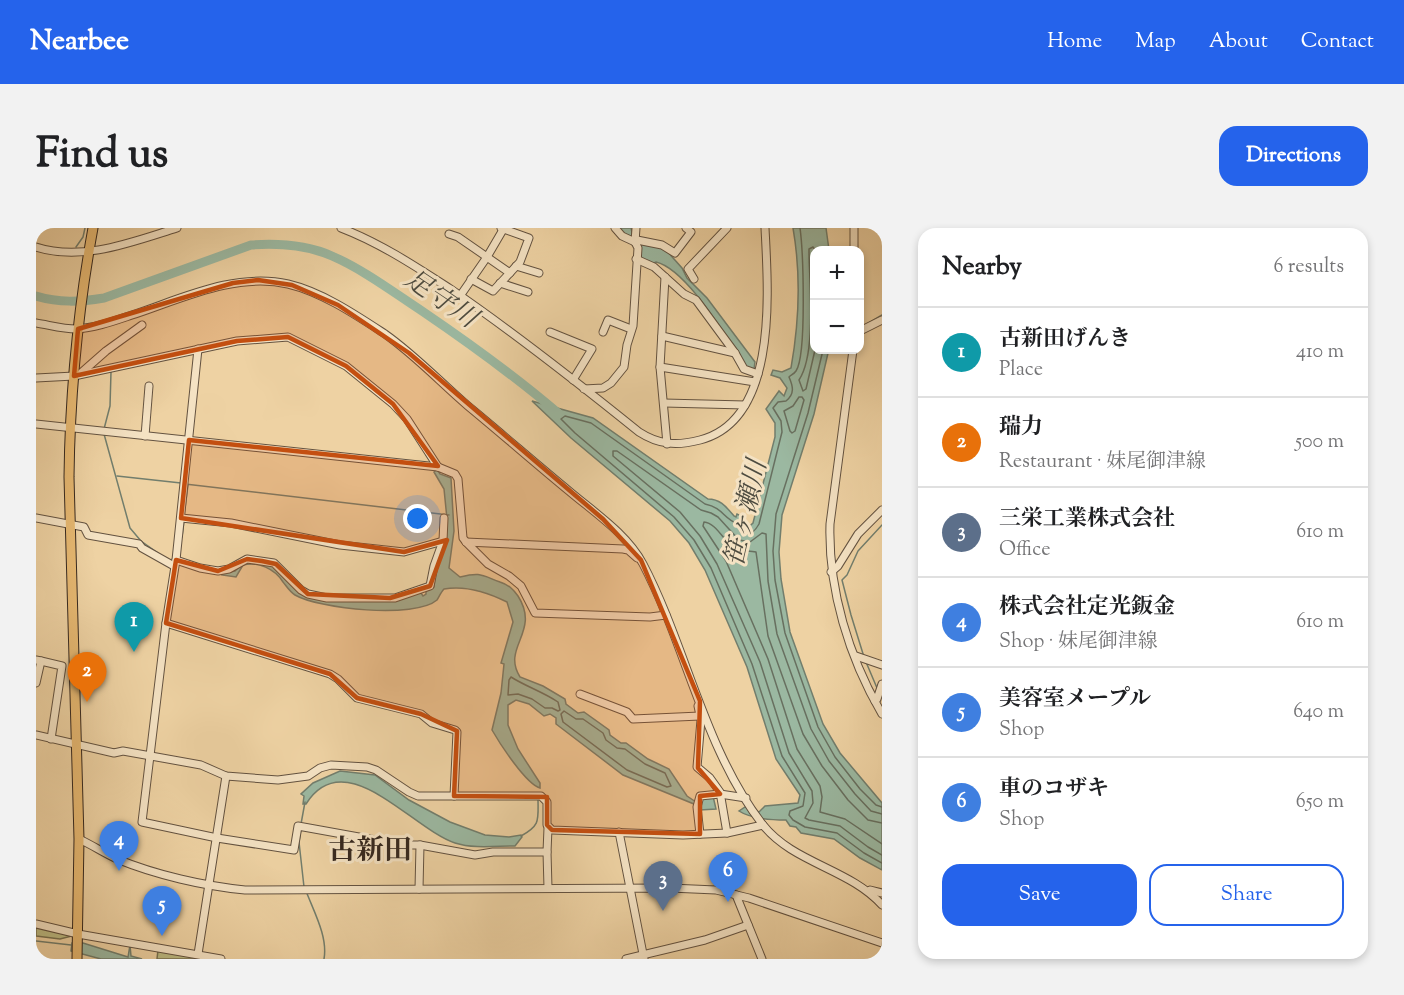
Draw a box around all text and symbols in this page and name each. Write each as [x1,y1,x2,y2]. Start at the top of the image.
text: Nearbee [30,22,129,62]
text: Home [1047,27,1102,57]
text: Map [1135,27,1176,57]
text: About [1209,27,1268,57]
text: Contact [1301,27,1374,57]
text: Find us [36,126,168,186]
button: Directions [1219,126,1368,186]
map controls [810,246,864,354]
button: + [810,246,864,300]
text: Nearby [942,249,1022,286]
text: 6 results [1274,253,1344,282]
water label: 足守川 [395,261,487,341]
button: − [810,300,864,354]
text: 古新田げんき [999,324,1131,356]
text: 1 [958,338,965,367]
text: 410 m [1296,338,1344,367]
text: Place [999,356,1043,385]
text: 瑞力 [999,412,1043,444]
text: 2 [957,428,966,457]
text: 500 m [1295,428,1344,457]
text: Restaurant · 妹尾御津線 [999,448,1206,477]
water label: 笹ヶ瀬川 [716,454,779,571]
your location [403,504,432,533]
text: 三栄工業株式会社 [999,504,1175,536]
text: 3 [957,518,966,547]
text: 610 m [1296,518,1344,547]
text: Office [999,536,1051,565]
text: 株式会社定光鈑金 [999,592,1175,624]
pin: 1 [114,602,154,652]
text: 4 [956,608,967,637]
text: 610 m [1296,608,1344,637]
text: Shop · 妹尾御津線 [999,628,1158,657]
pin: 2 [68,652,106,702]
text: 美容室メープル [999,684,1151,716]
text: 5 [958,698,965,727]
text: 640 m [1293,698,1344,727]
text: Shop [999,716,1044,745]
text: 車のコザキ [999,774,1109,806]
text: 6 [957,788,966,817]
text: 650 m [1296,788,1344,817]
text: Shop [999,806,1044,835]
pin: 4 [100,822,139,871]
district label: 古新田 [328,832,412,872]
pin: 6 [708,852,748,902]
pin: 3 [644,862,682,911]
button: Save [942,864,1137,926]
button: Share [1149,864,1344,926]
pin: 5 [142,886,182,936]

